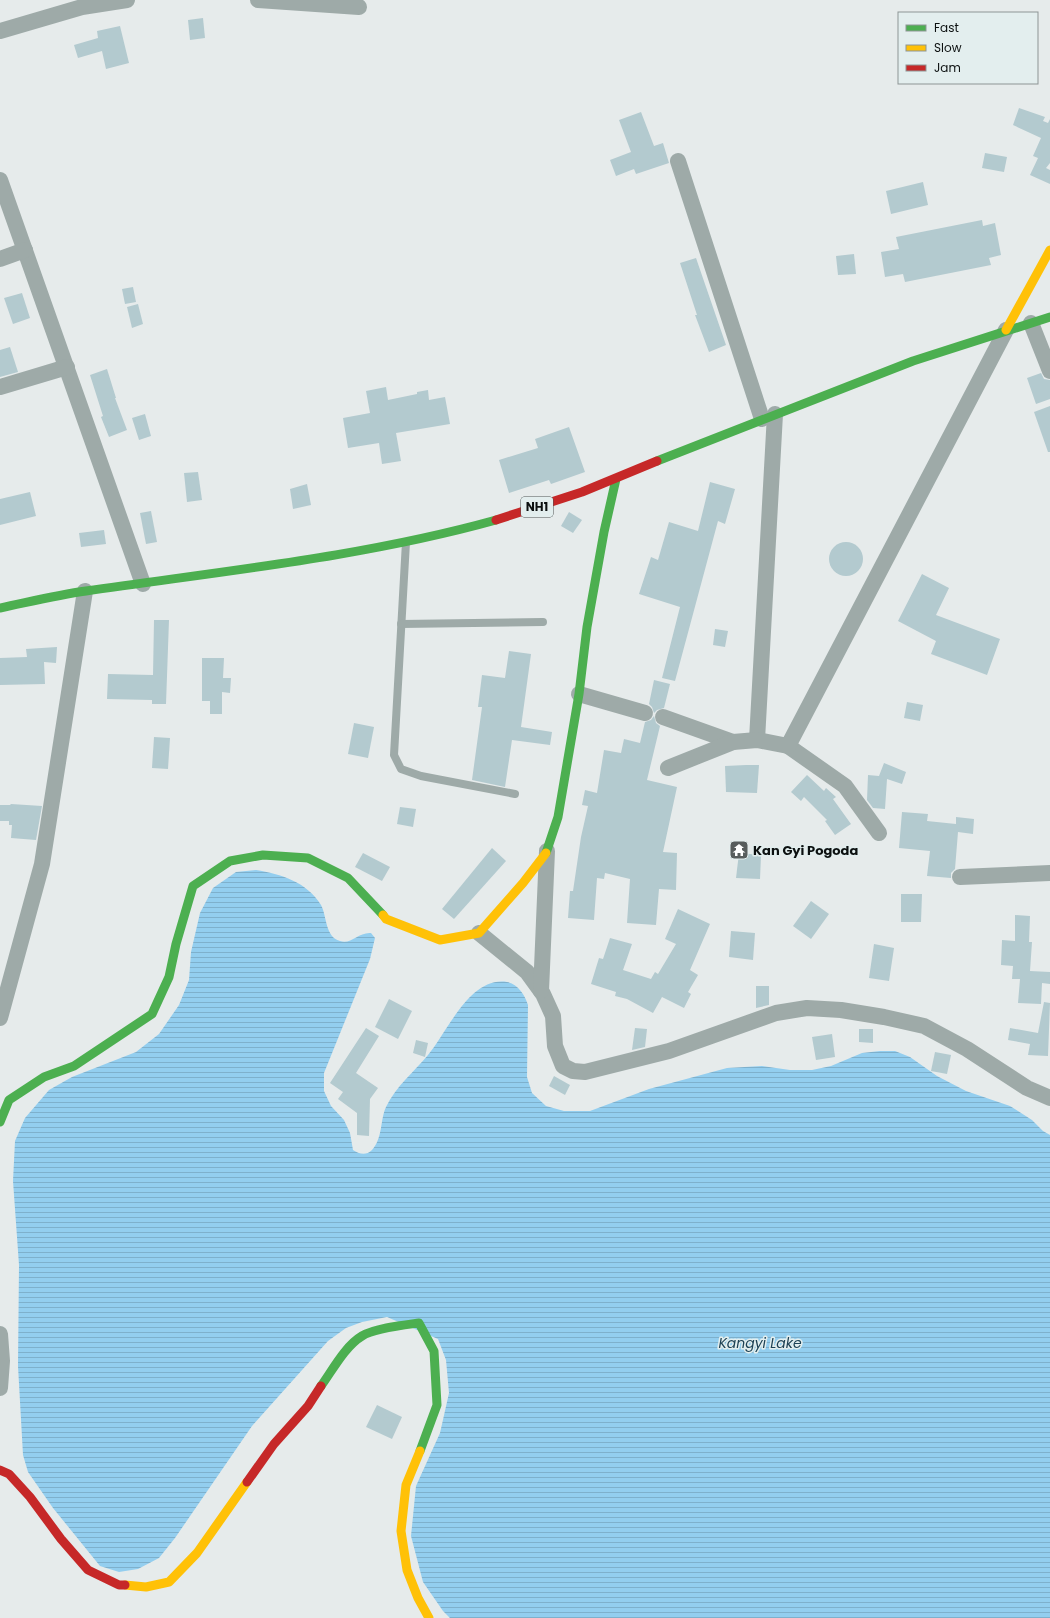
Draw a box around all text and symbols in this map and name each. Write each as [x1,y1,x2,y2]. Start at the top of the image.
legend [898,12,1038,84]
text: Fast [934,19,959,36]
text: Slow [934,39,962,56]
text: Jam [934,59,961,76]
road number: NH1 [521,497,553,517]
temple icon: Kan Gyi Pogoda [728,839,750,861]
place label: Kan Gyi Pogoda [753,841,858,860]
water label: Kangyi Lake [718,1333,802,1353]

